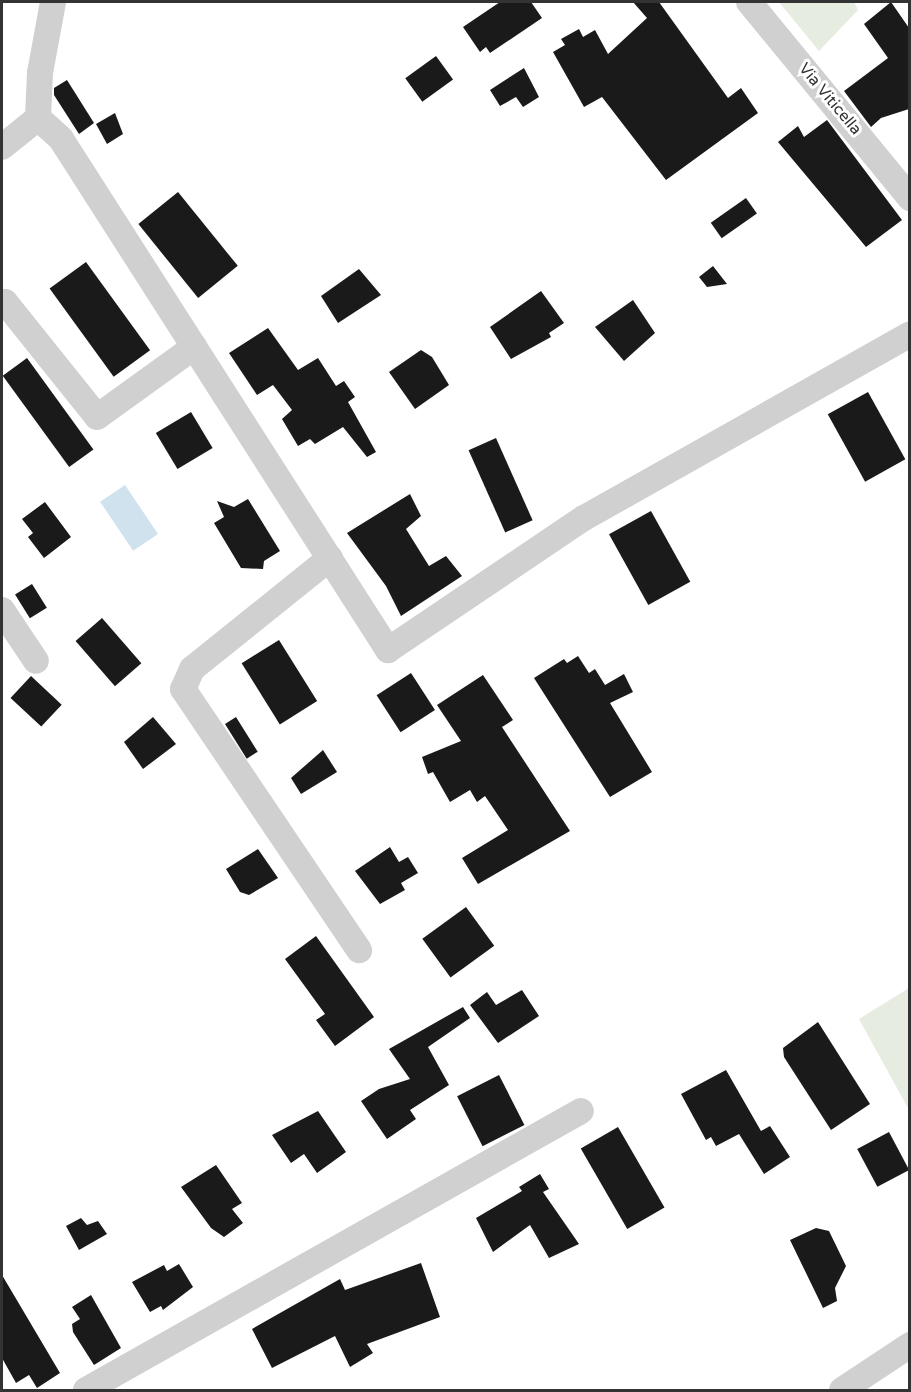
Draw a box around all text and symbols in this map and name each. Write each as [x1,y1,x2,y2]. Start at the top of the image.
street label: Via Viticella [794,59,866,139]

